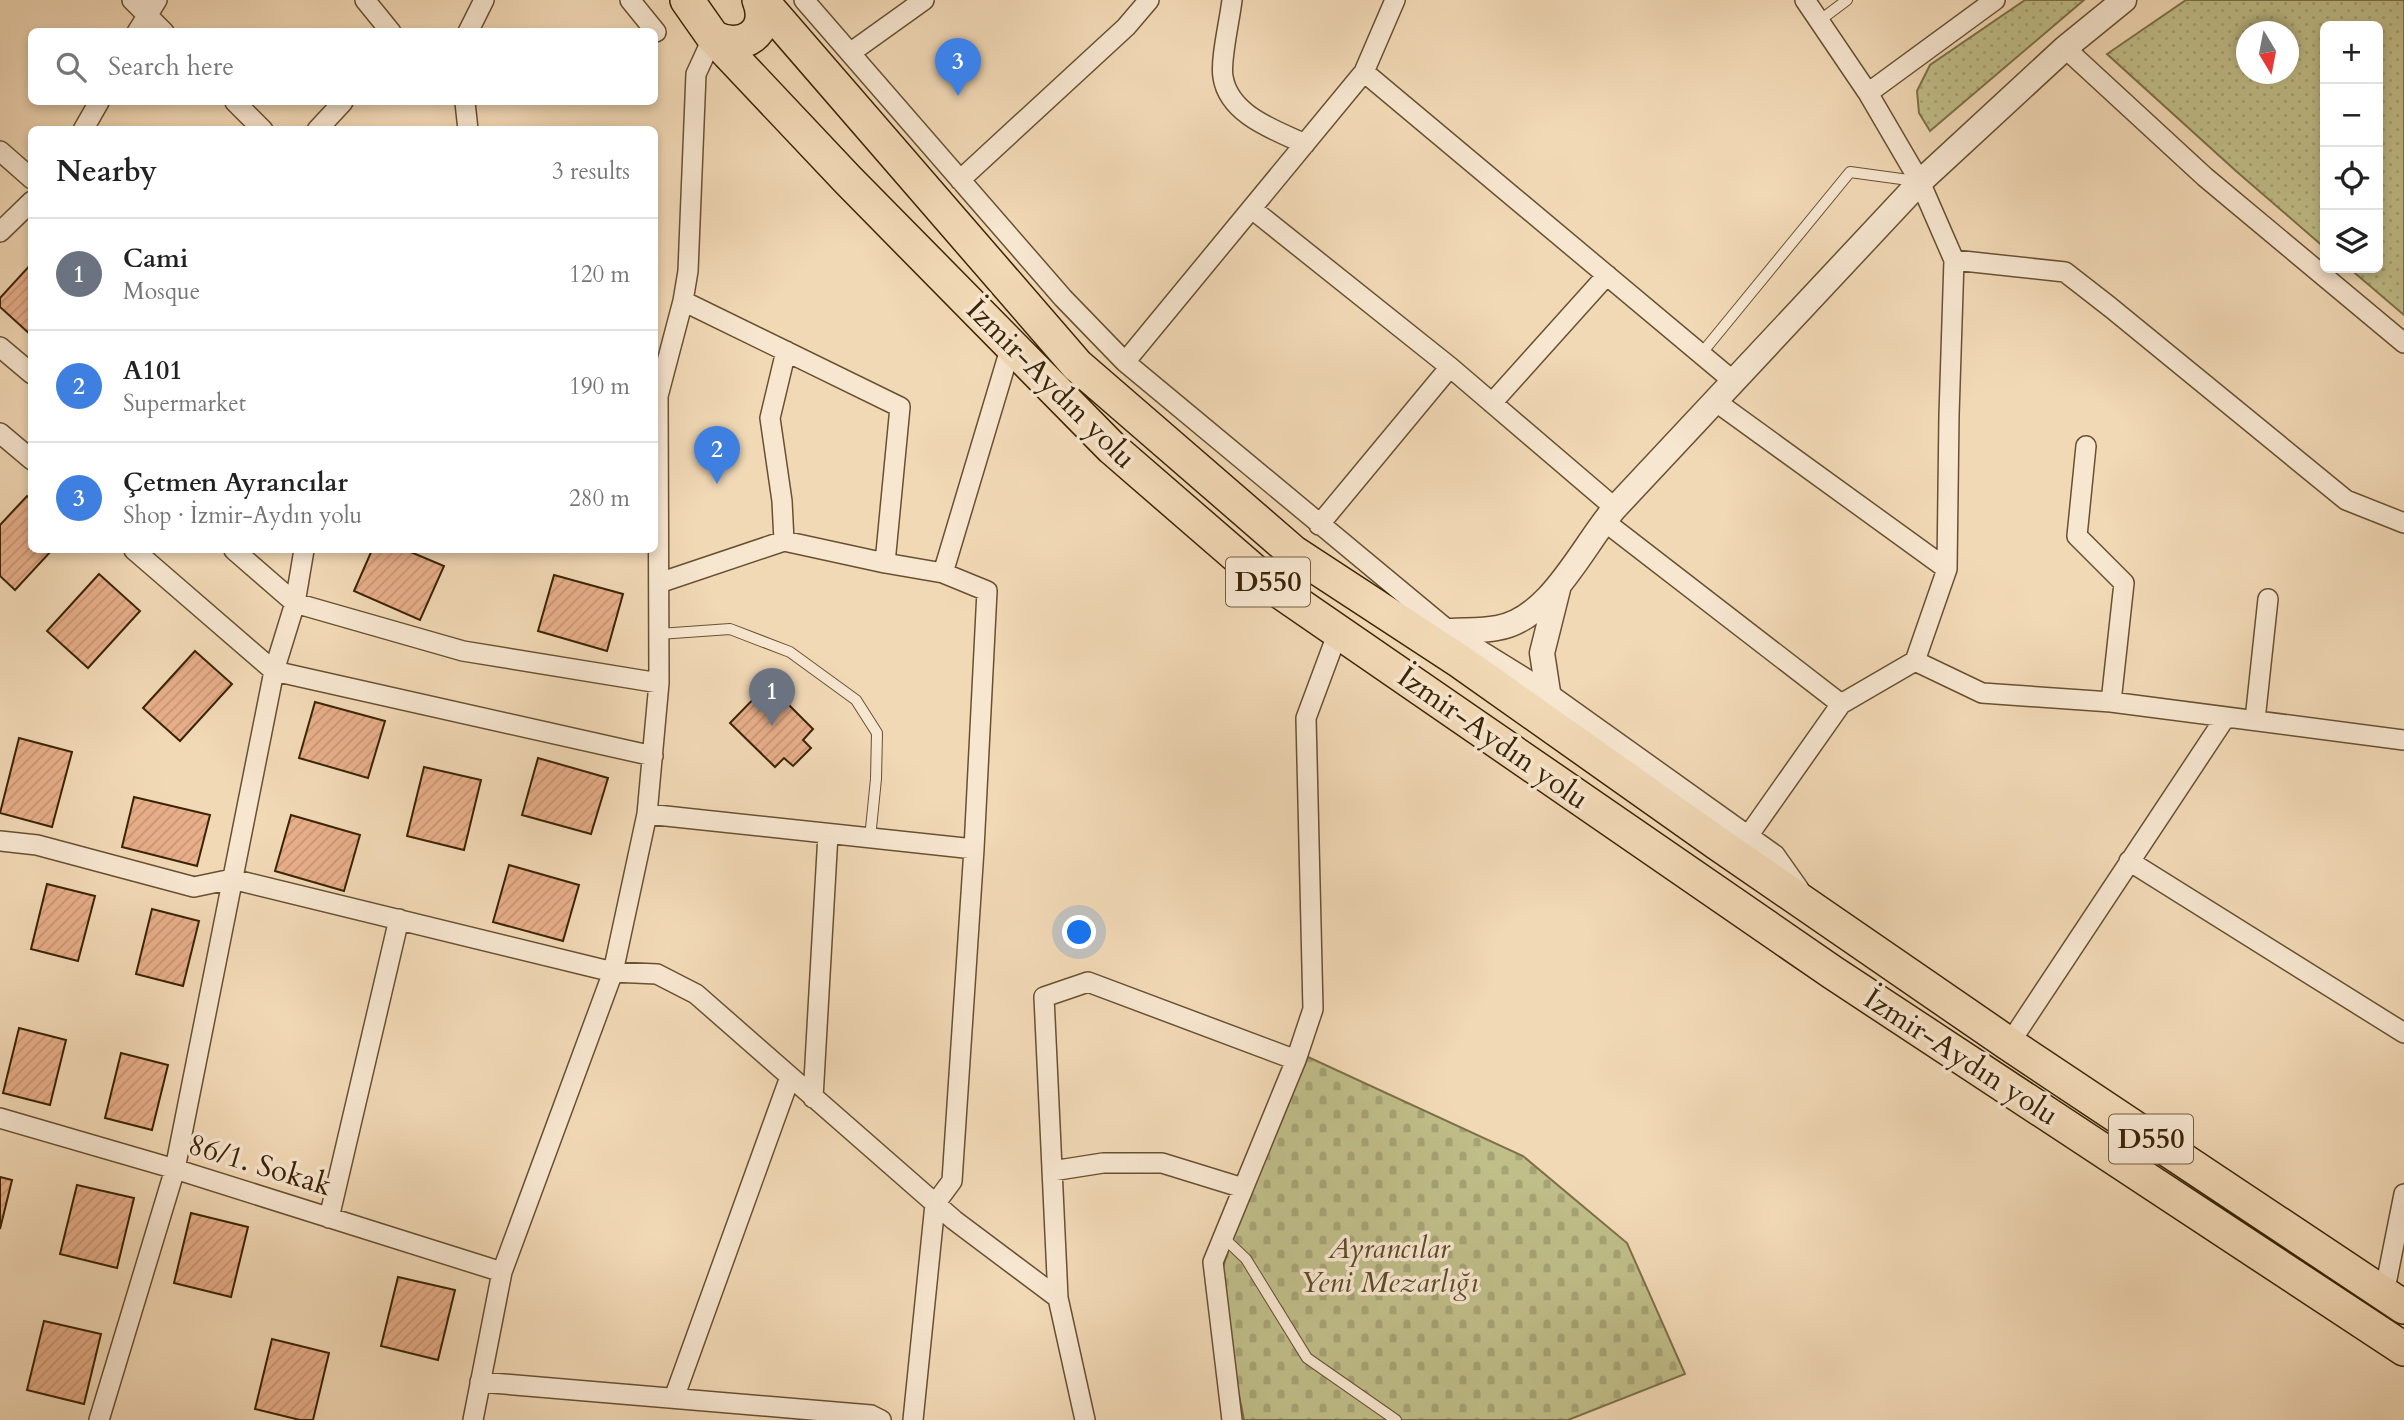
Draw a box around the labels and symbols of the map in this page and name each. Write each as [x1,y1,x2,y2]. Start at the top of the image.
north arrow [2236,21,2299,84]
pin: 3 [935,38,981,96]
street label: İzmir-Aydın yolu [957,290,1145,478]
pin: 2 [694,426,740,484]
road number: D550 [1226,558,1310,606]
street label: İzmir-Aydın yolu [1389,657,1597,819]
pin: 1 [749,668,795,726]
your location [1062,915,1096,949]
street label: İzmir-Aydın yolu [1856,979,2066,1135]
road number: D550 [2109,1114,2193,1164]
street label: 86/1. Sokak [183,1124,337,1206]
park label: Ayrancılar Yeni Mezarlığı [1300,1228,1478,1303]

